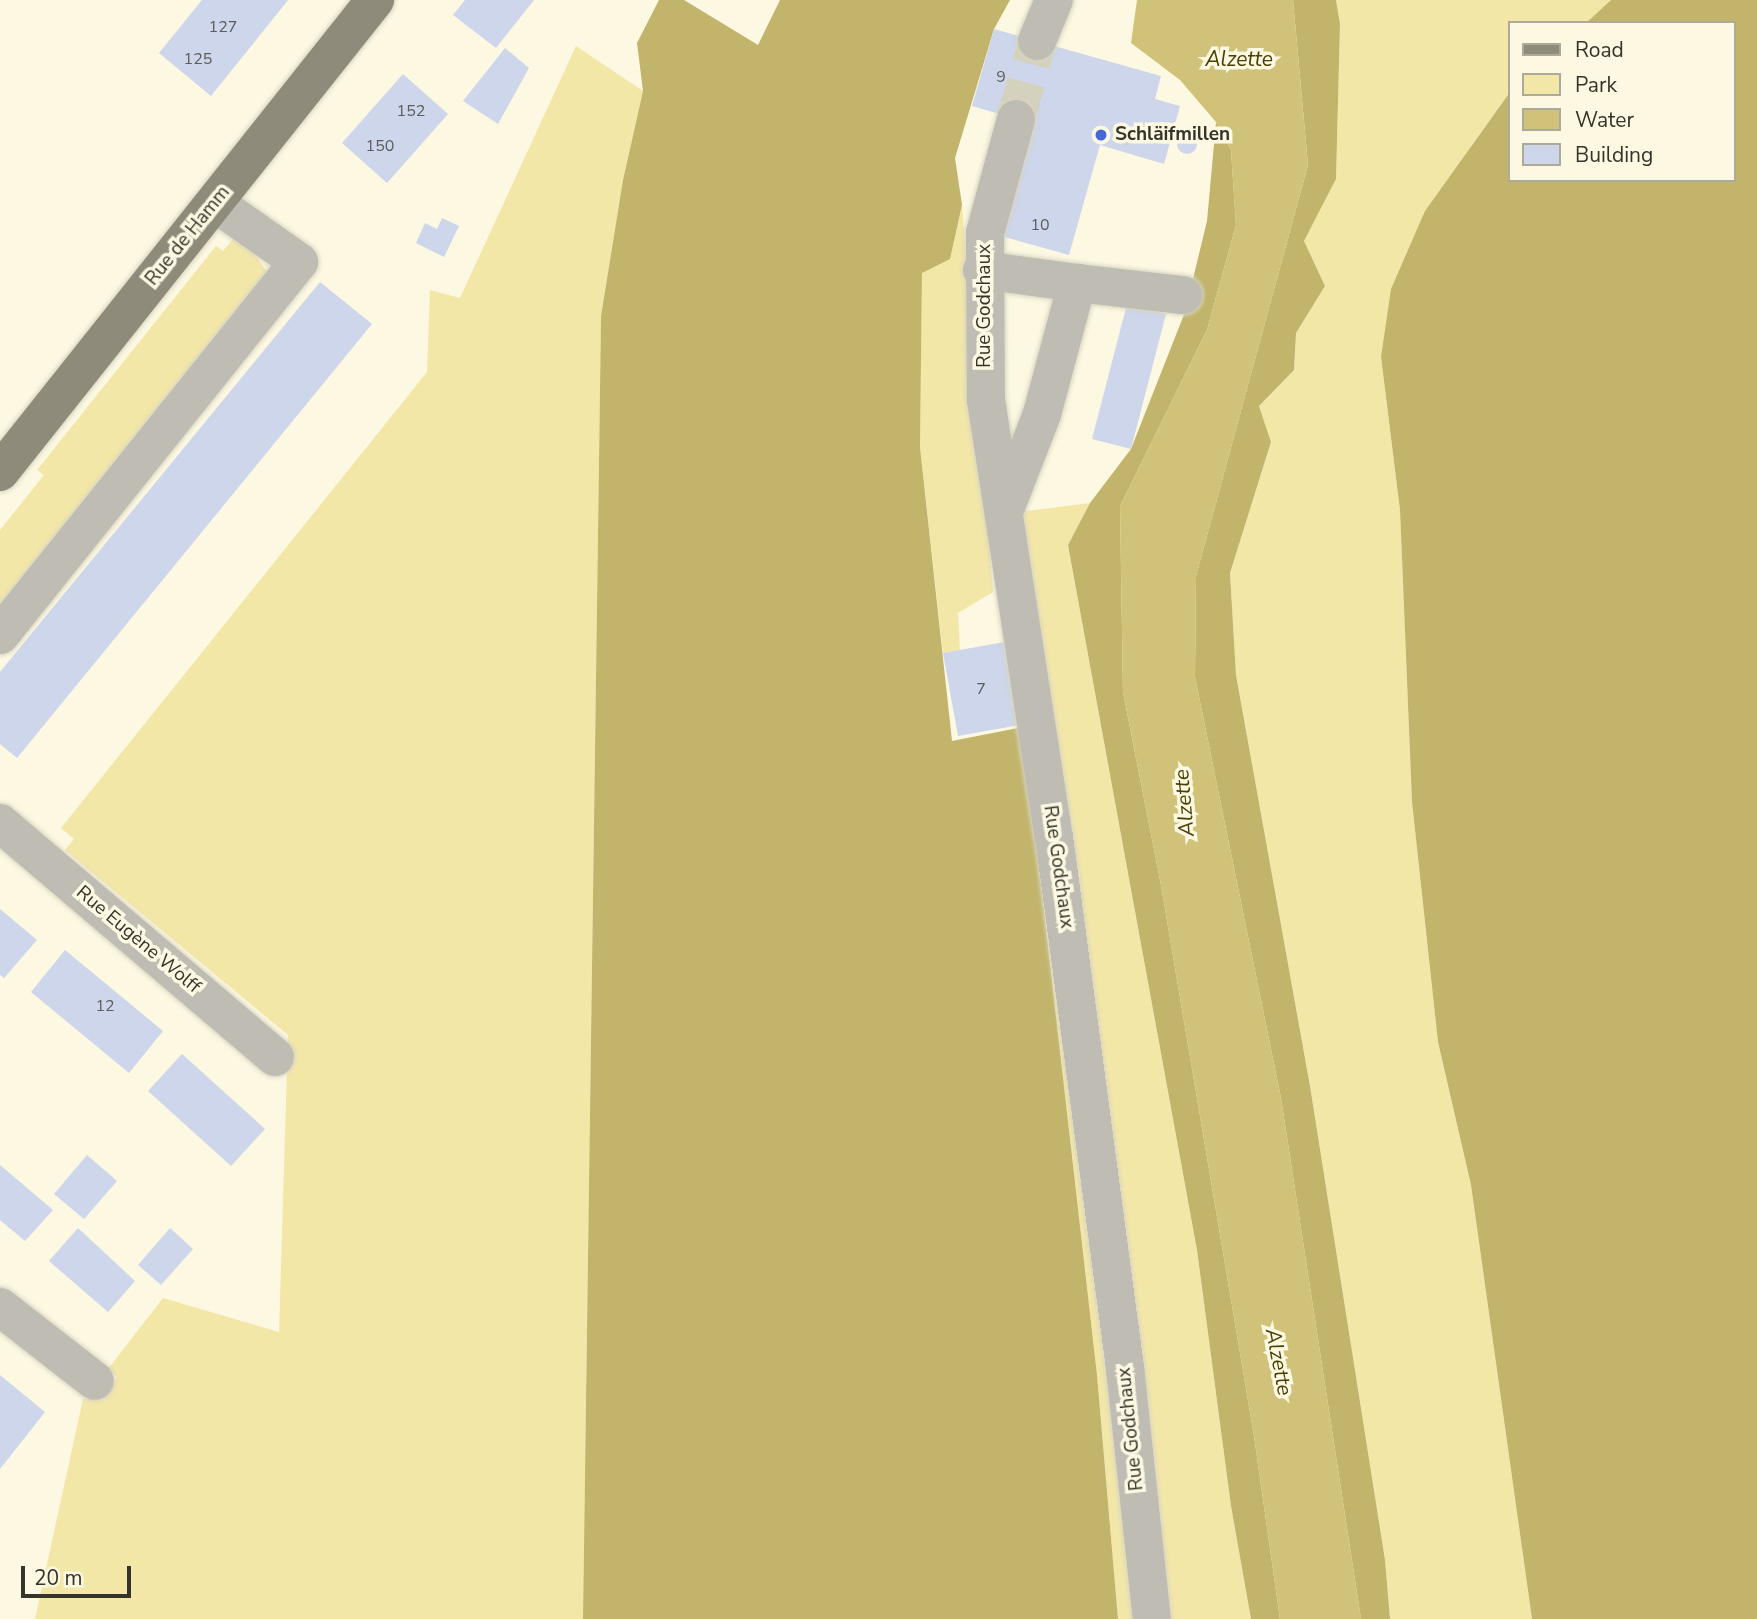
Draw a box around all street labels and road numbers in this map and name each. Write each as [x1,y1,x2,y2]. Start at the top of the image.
street label: Rue de Hamm [141,182,235,290]
street label: Rue Godchaux [974,244,996,368]
street label: Rue Godchaux [1038,804,1078,930]
street label: Rue Eugène Wolff [71,881,205,999]
street label: Rue Godchaux [1113,1366,1149,1492]

